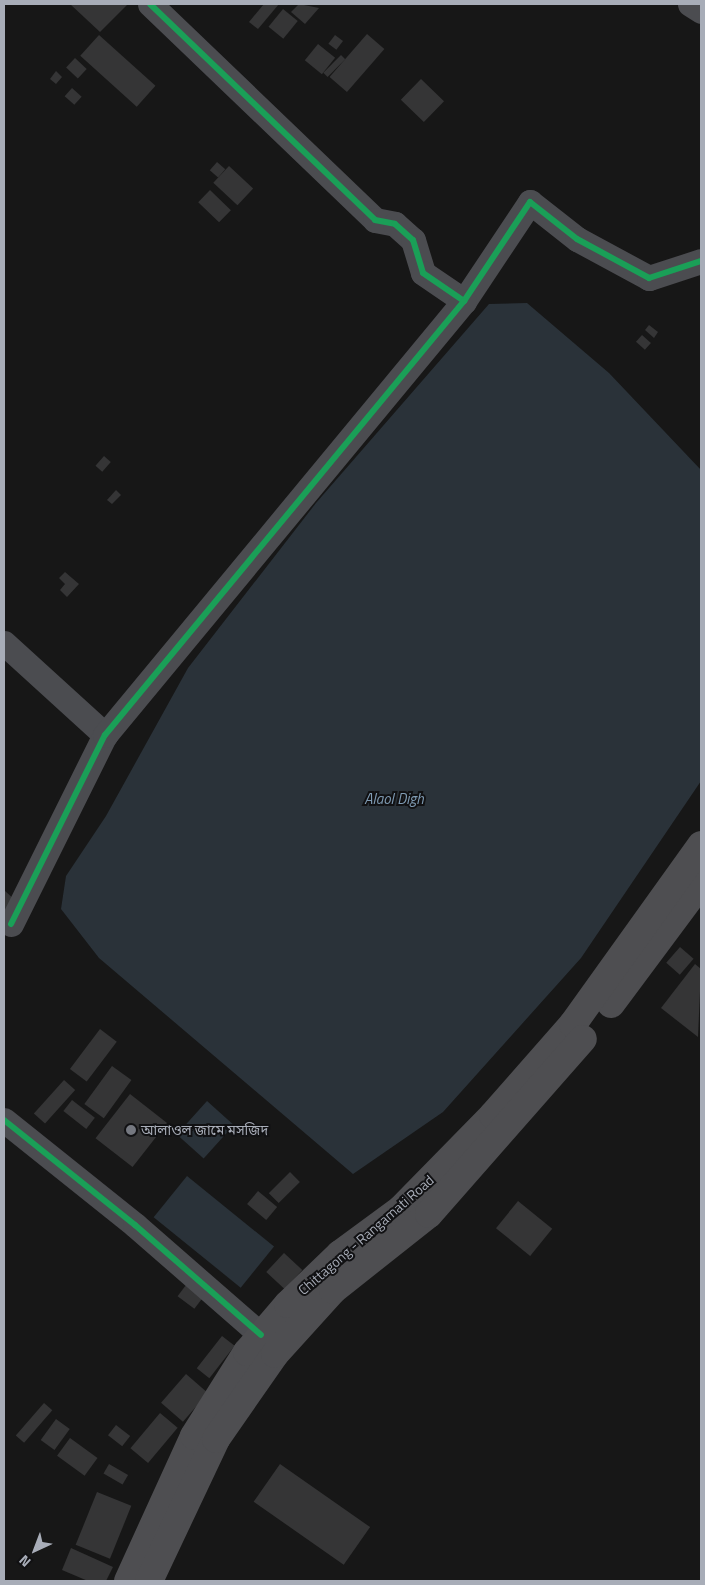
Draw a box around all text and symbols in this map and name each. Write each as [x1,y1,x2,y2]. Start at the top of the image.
water label: Alaol Digh [364,790,424,808]
place label: আলাওল জামে মসজিদ [141,1122,268,1138]
marker: আলাওল জামে মসজিদ [125,1124,137,1136]
street label: Chittagong - Rangamati Road [295,1172,437,1298]
north arrow [10,1525,60,1575]
text: N [14,1550,35,1572]

